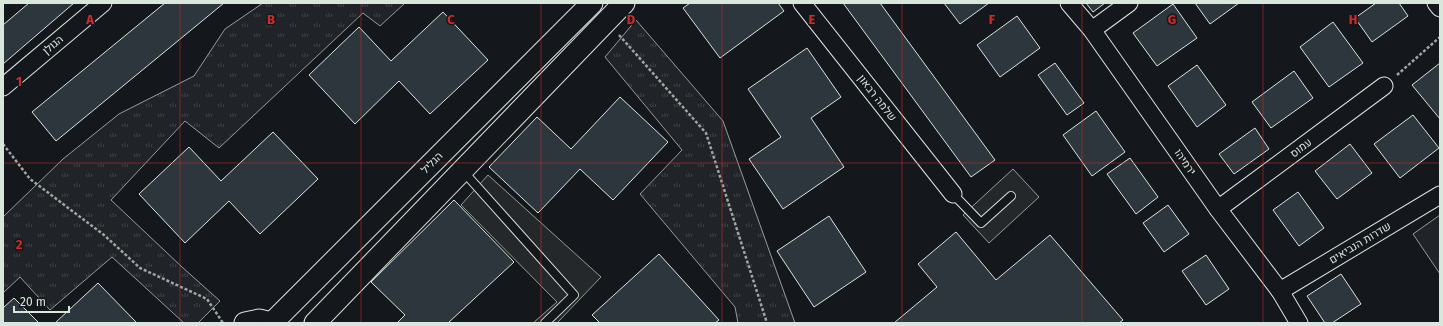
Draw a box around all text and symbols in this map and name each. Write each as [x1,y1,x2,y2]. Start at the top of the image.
text: A [85,12,94,27]
text: B [267,12,275,27]
text: C [447,12,455,27]
text: D [627,12,636,27]
text: E [809,12,816,27]
text: F [989,12,996,27]
text: G [1168,12,1176,27]
text: H [1349,12,1357,27]
street label: הגולן [40,33,66,57]
street label: שלמה רבאון [855,72,899,124]
text: 1 [16,74,22,89]
street label: עמוס [1288,136,1314,160]
street label: ירמיהו [1171,147,1199,177]
street label: הגליל [418,149,446,177]
street label: שדרות הנביאים [1327,219,1393,267]
text: 2 [16,237,23,252]
scale bar [14,288,69,314]
text: 20 m [20,295,46,309]

